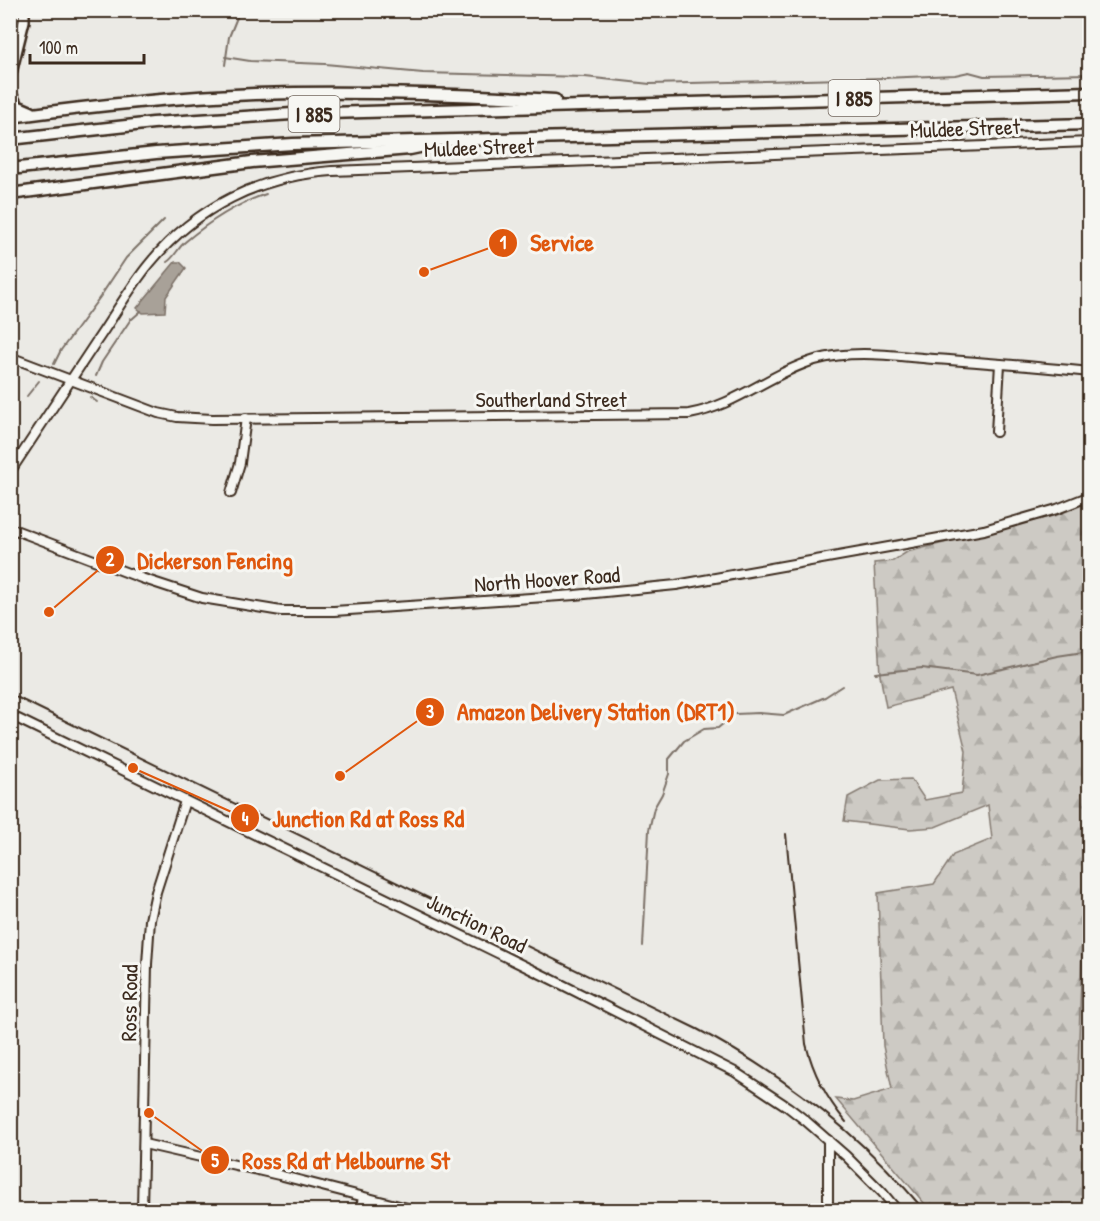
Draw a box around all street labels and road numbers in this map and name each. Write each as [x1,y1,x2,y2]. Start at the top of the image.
road number: I 885 [828,80,880,116]
road number: I 885 [288,96,340,132]
street label: Muldee Street [909,111,1021,145]
street label: Muldee Street [423,130,535,164]
street label: Southerland Street [475,384,627,414]
street label: North Hoover Road [473,559,621,599]
street label: Junction Road [422,886,532,960]
street label: Ross Road [113,964,145,1042]

